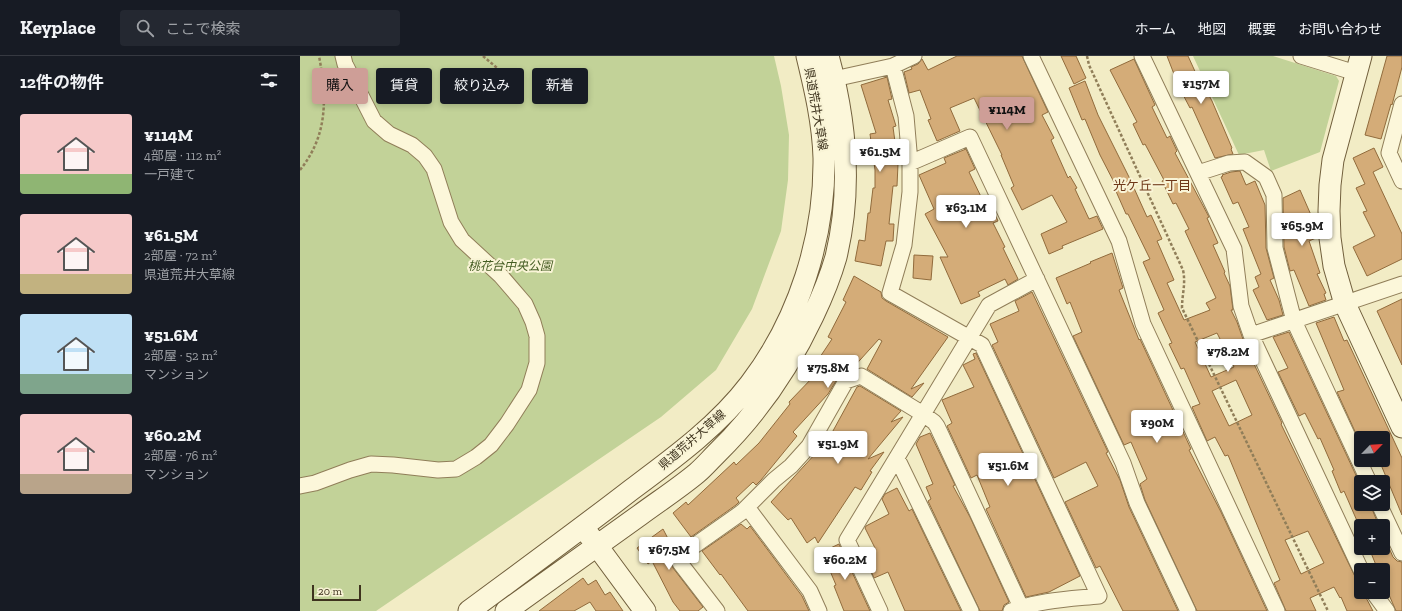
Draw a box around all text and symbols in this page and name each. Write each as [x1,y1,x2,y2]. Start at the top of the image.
search box [120,10,400,46]
text: Keyplace [20,16,96,39]
icon: search [134,17,156,39]
text: ここで検索 [166,20,241,38]
text: ホーム [1134,21,1176,38]
text: 地図 [1198,21,1226,38]
text: 概要 [1248,21,1276,38]
text: お問い合わせ [1298,21,1382,38]
street label: 県道荒井大草線 [802,66,830,152]
chip: 購入 [312,68,368,104]
chip: 賃貸 [376,68,432,104]
chip: 絞り込み [440,68,524,104]
chip: 新着 [532,68,588,104]
icon: filters [258,69,280,91]
pin: ¥157M [1173,71,1229,105]
text: 12件の物件 [20,72,104,92]
text: ¥157M [1182,76,1220,91]
pin: ¥114M [979,97,1035,131]
text: ¥114M [988,102,1026,117]
text: ¥114M [144,125,193,145]
icon: home [52,130,100,178]
pin: ¥61.5M [847,139,913,173]
text: ¥61.5M [859,144,901,159]
text: 4部屋 · 112 m² [144,148,221,163]
text: 一戸建て [144,167,196,182]
district label: 光ケ丘一丁目 [1113,178,1191,193]
pin: ¥63.1M [933,195,999,229]
text: ¥63.1M [945,200,987,215]
pin: ¥65.9M [1269,213,1335,247]
text: ¥65.9M [1280,218,1324,233]
text: ¥61.5M [144,225,198,245]
icon: home [52,230,100,278]
text: 2部屋 · 72 m² [144,248,217,263]
park label: 桃花台中央公園 [468,259,554,273]
text: 県道荒井大草線 [144,267,235,282]
text: ¥51.6M [144,325,198,345]
icon: home [52,330,100,378]
pin: ¥78.2M [1195,339,1261,373]
text: ¥78.2M [1207,344,1249,359]
text: 2部屋 · 52 m² [144,348,217,363]
pin: ¥75.8M [795,355,861,389]
text: ¥75.8M [807,360,849,375]
text: マンション [144,367,209,382]
street label: 県道荒井大草線 [656,407,728,473]
pin: ¥90M [1133,410,1181,444]
text: ¥90M [1140,415,1174,430]
text: ¥60.2M [144,425,201,445]
icon: home [52,430,100,478]
pin: ¥51.9M [805,431,871,465]
north arrow [1354,431,1390,467]
map controls [1354,431,1390,599]
text: ¥51.9M [817,436,859,451]
text: 2部屋 · 76 m² [144,448,217,463]
pin: ¥51.6M [975,453,1041,487]
text: ¥51.6M [987,458,1029,473]
text: マンション [144,467,209,482]
button: layers [1354,475,1390,511]
button: + [1354,519,1390,555]
pin: ¥67.5M [636,537,702,571]
text: ¥67.5M [648,542,690,557]
pin: ¥60.2M [812,547,878,581]
text: ¥60.2M [823,552,867,567]
button: − [1354,563,1390,599]
scale bar [312,583,361,602]
text: 20 m [318,585,342,598]

